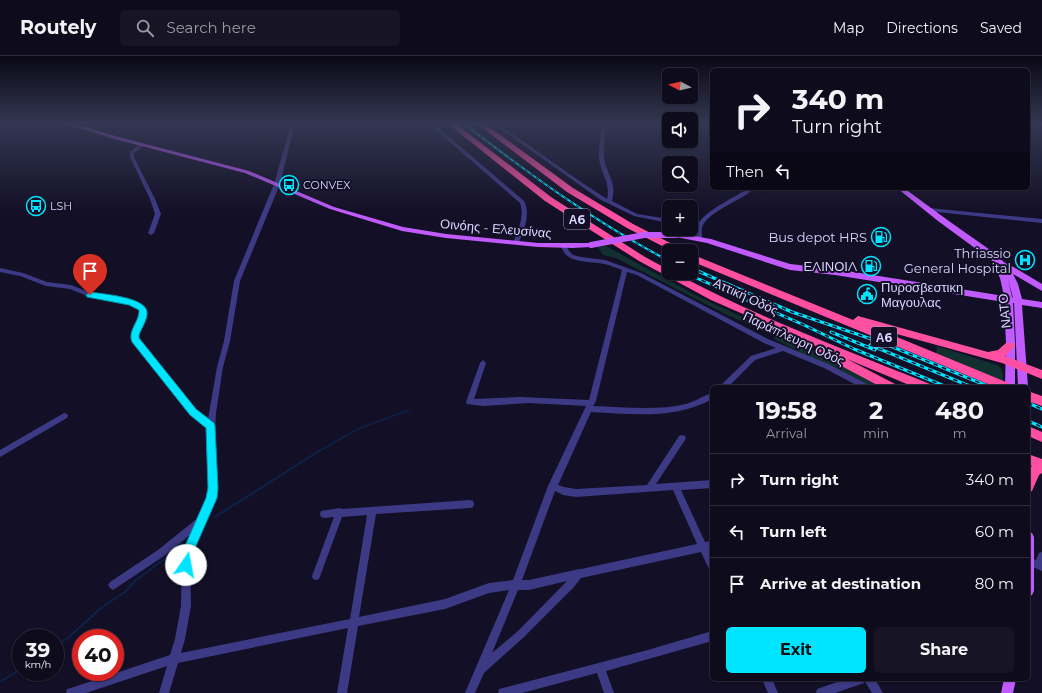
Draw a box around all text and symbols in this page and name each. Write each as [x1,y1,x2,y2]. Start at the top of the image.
search box [120,10,400,46]
text: Routely [20,16,96,39]
icon: search [134,17,156,39]
text: Search here [166,18,256,37]
text: Map [833,19,864,37]
text: Directions [886,19,958,37]
text: Saved [980,19,1022,37]
north arrow [662,68,698,104]
map controls [662,68,698,280]
text: 340 m [792,82,884,116]
icon: right [726,84,778,136]
button: sound [662,112,698,148]
text: Turn right [792,116,882,138]
button: search [662,156,698,192]
icon: left [772,160,794,182]
text: Then [726,162,764,181]
bus stop icon: CONVEX [278,174,300,196]
place label: CONVEX [303,178,351,192]
bus stop icon: LSH [25,195,47,217]
place label: LSH [50,199,72,213]
button: + [662,200,698,236]
road number: Α6 [564,209,590,229]
street label: Οινόης - Ελευσίνας [440,215,552,241]
fuel station icon: Bus depot HRS [870,226,892,248]
place label: Bus depot HRS [768,229,867,245]
button: − [662,244,698,280]
place label: Thriassio General Hospital [904,245,1011,276]
hospital icon: Thriassio General Hospital [1014,249,1036,271]
pin [73,254,107,295]
fuel station icon: ΕΛΙΝΟΙΛ [860,255,882,277]
place label: ΕΛΙΝΟΙΛ [803,258,858,274]
icon: arrive [79,260,101,282]
street label: Αττική Οδός [711,274,781,318]
place label: Πυροσβεστικη Μαγουλας [881,279,963,310]
public building icon: Πυροσβεστικη Μαγουλας [856,283,878,305]
street label: ΝΑΤΟ [994,293,1014,329]
street label: Παράπλευρη Οδός [741,307,847,369]
road number: Α6 [871,327,897,347]
text: 19:58 [756,396,817,425]
text: 2 [869,396,883,425]
text: 480 [935,396,984,425]
text: Arrival [766,425,807,441]
text: min [863,425,889,441]
text: m [953,425,966,441]
icon: right [726,469,748,491]
text: Turn right [760,470,839,489]
text: 340 m [966,470,1014,489]
icon: left [726,521,748,543]
text: Turn left [760,522,827,541]
text: 60 m [975,522,1014,541]
position arrow [165,544,207,586]
icon: arrive [726,573,748,595]
text: Arrive at destination [760,574,921,593]
text: 80 m [975,574,1014,593]
button: Exit [726,627,866,673]
button: Share [874,627,1014,673]
speed limit sign: 40 [72,629,124,681]
text: 39 [26,638,50,662]
text: km/h [25,658,51,671]

